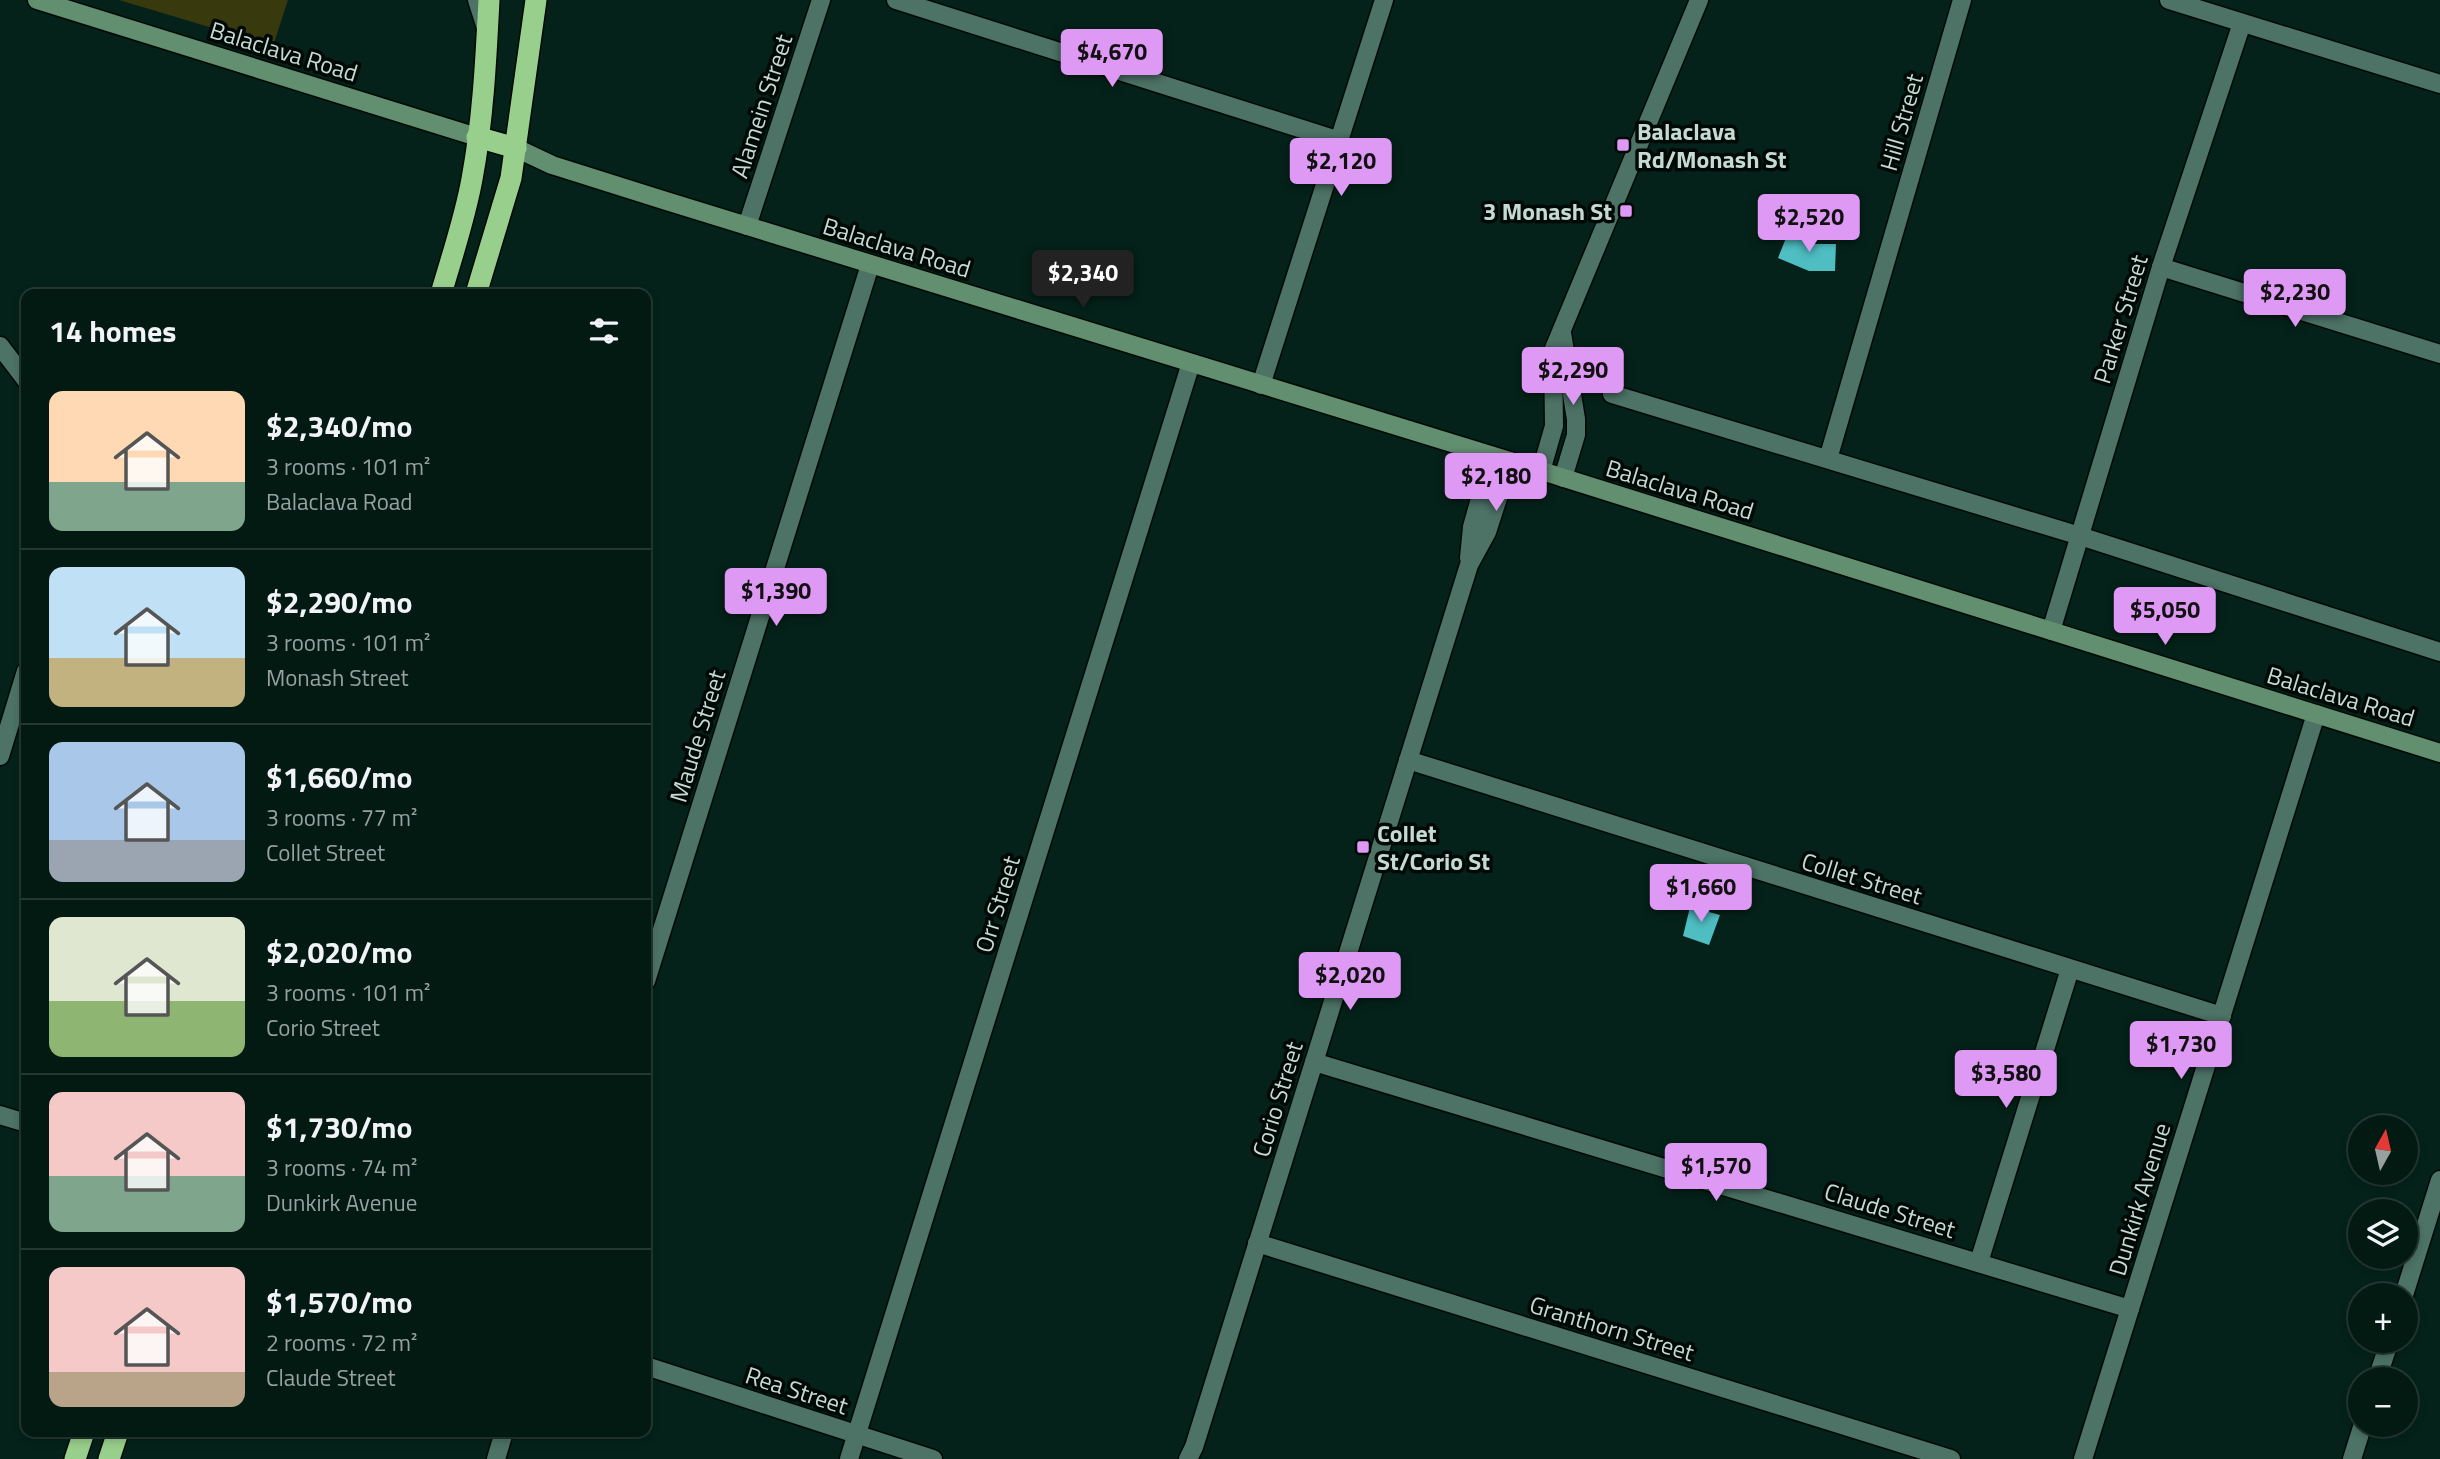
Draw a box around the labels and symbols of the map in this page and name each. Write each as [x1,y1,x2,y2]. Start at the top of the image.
street label: Balaclava Road [206,11,362,91]
street label: Alamein Street [721,29,801,183]
pin: $4,670 [1055,29,1169,89]
street label: Hill Street [1870,69,1932,175]
place label: Balaclava Rd/Monash St [1637,113,1787,177]
marker: Balaclava Rd/Monash St [1615,137,1631,153]
pin: $2,120 [1284,138,1398,198]
place label: 3 Monash St [1483,193,1612,229]
pin: $2,520 [1752,194,1866,254]
marker: 3 Monash St [1618,203,1634,219]
street label: Balaclava Road [819,207,975,287]
street label: Parker Street [2083,249,2157,388]
pin: $2,340 [1026,250,1140,310]
pin: $2,230 [2238,270,2352,329]
pin: $2,290 [1516,348,1630,407]
street label: Balaclava Road [1602,449,1758,529]
pin: $2,180 [1439,454,1553,513]
pin: $1,390 [719,568,833,628]
pin: $5,050 [2108,588,2222,647]
street label: Balaclava Road [2263,656,2419,736]
street label: Maude Street [660,665,734,807]
place label: Collet St/Corio St [1377,815,1490,879]
marker: Collet St/Corio St [1355,839,1371,855]
street label: Collet Street [1797,843,1927,914]
street label: Orr Street [965,851,1029,957]
pin: $1,660 [1644,864,1758,924]
pin: $2,020 [1293,953,1407,1012]
pin: $1,730 [2124,1021,2238,1081]
street label: Corio Street [1242,1036,1312,1161]
pin: $3,580 [1949,1050,2063,1110]
north arrow [2348,1115,2418,1185]
street label: Dunkirk Avenue [2099,1118,2179,1280]
pin: $1,570 [1659,1144,1773,1203]
street label: Claude Street [1820,1173,1961,1247]
street label: Granthorn Street [1525,1286,1699,1370]
street label: Rea Street [741,1357,853,1424]

